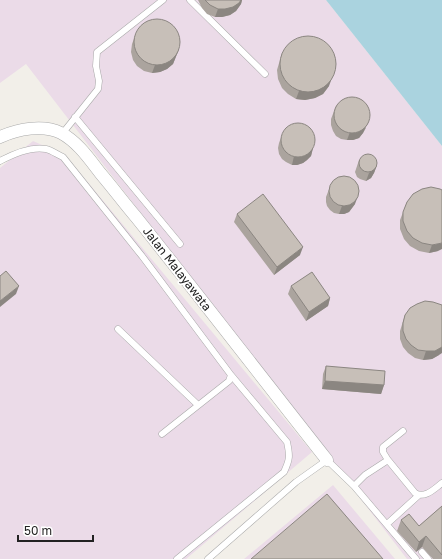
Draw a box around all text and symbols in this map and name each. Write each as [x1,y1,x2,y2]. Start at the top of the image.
street label: Jalan Malayawata [140,224,215,314]
scale bar [18,517,93,543]
text: 50 m [24,523,52,538]

